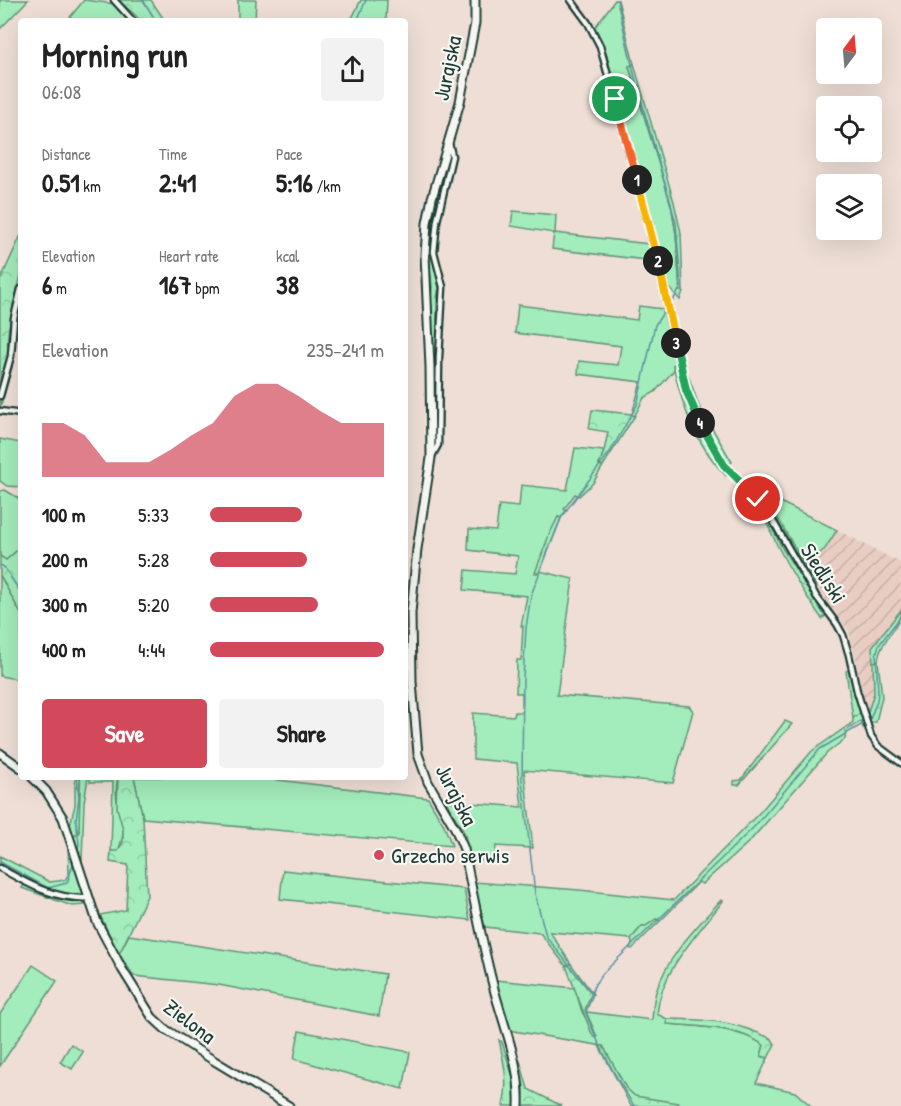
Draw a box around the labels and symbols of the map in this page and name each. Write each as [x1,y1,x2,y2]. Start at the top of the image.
north arrow [816,18,882,84]
street label: Jurajska [426,33,469,103]
pin [589,73,640,124]
pin: 1 [622,165,652,195]
pin: 2 [643,246,673,276]
pin: 3 [661,328,691,358]
pin: 4 [685,408,715,438]
pin [732,473,783,524]
street label: Siedliski [794,537,854,609]
street label: Jurajska [429,759,485,831]
place label: Grzecho serwis [391,840,509,870]
marker: Grzecho serwis [372,848,386,862]
street label: Zielona [158,992,223,1051]

